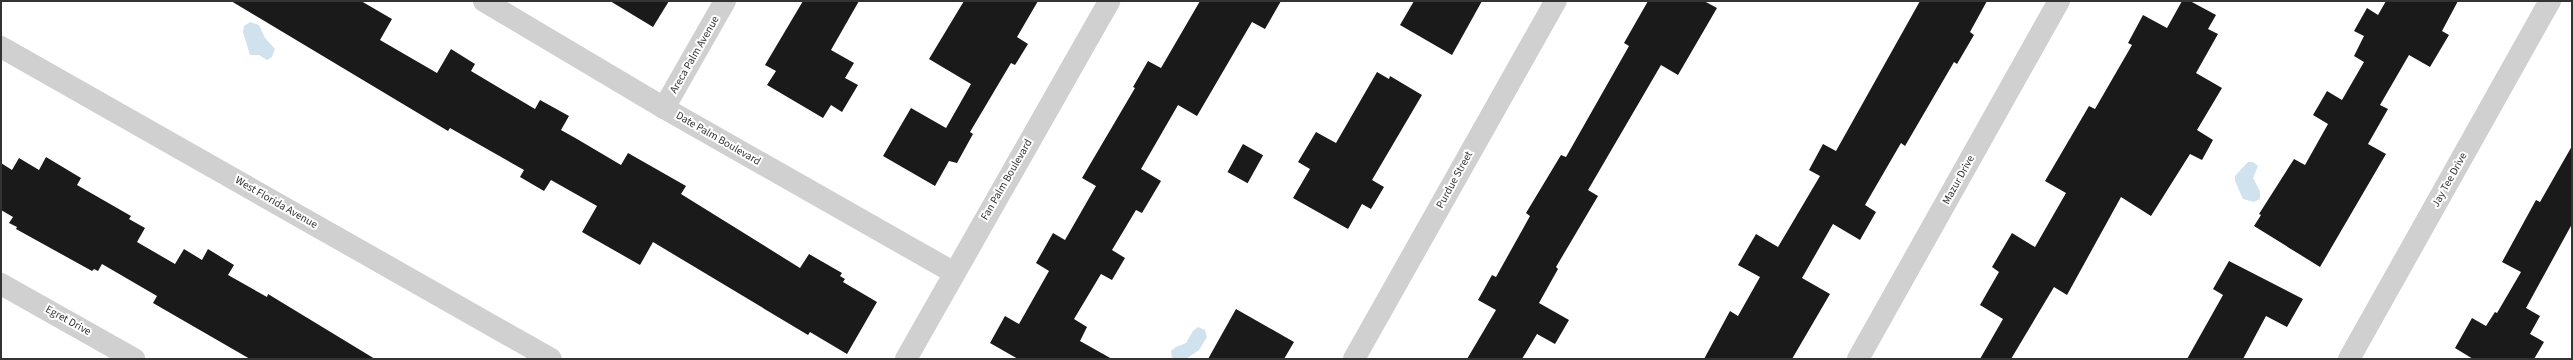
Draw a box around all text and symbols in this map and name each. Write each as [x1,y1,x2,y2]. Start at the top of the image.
street label: Areca Palm Avenue [668,14,722,96]
street label: Date Palm Boulevard [673,109,763,169]
street label: Fan Palm Boulevard [978,137,1036,223]
street label: Purdue Street [1434,149,1476,211]
street label: Jay Tee Drive [2430,150,2470,210]
street label: Mazur Drive [1940,153,1978,207]
street label: West Florida Avenue [232,174,320,232]
street label: Egret Drive [43,303,93,339]

